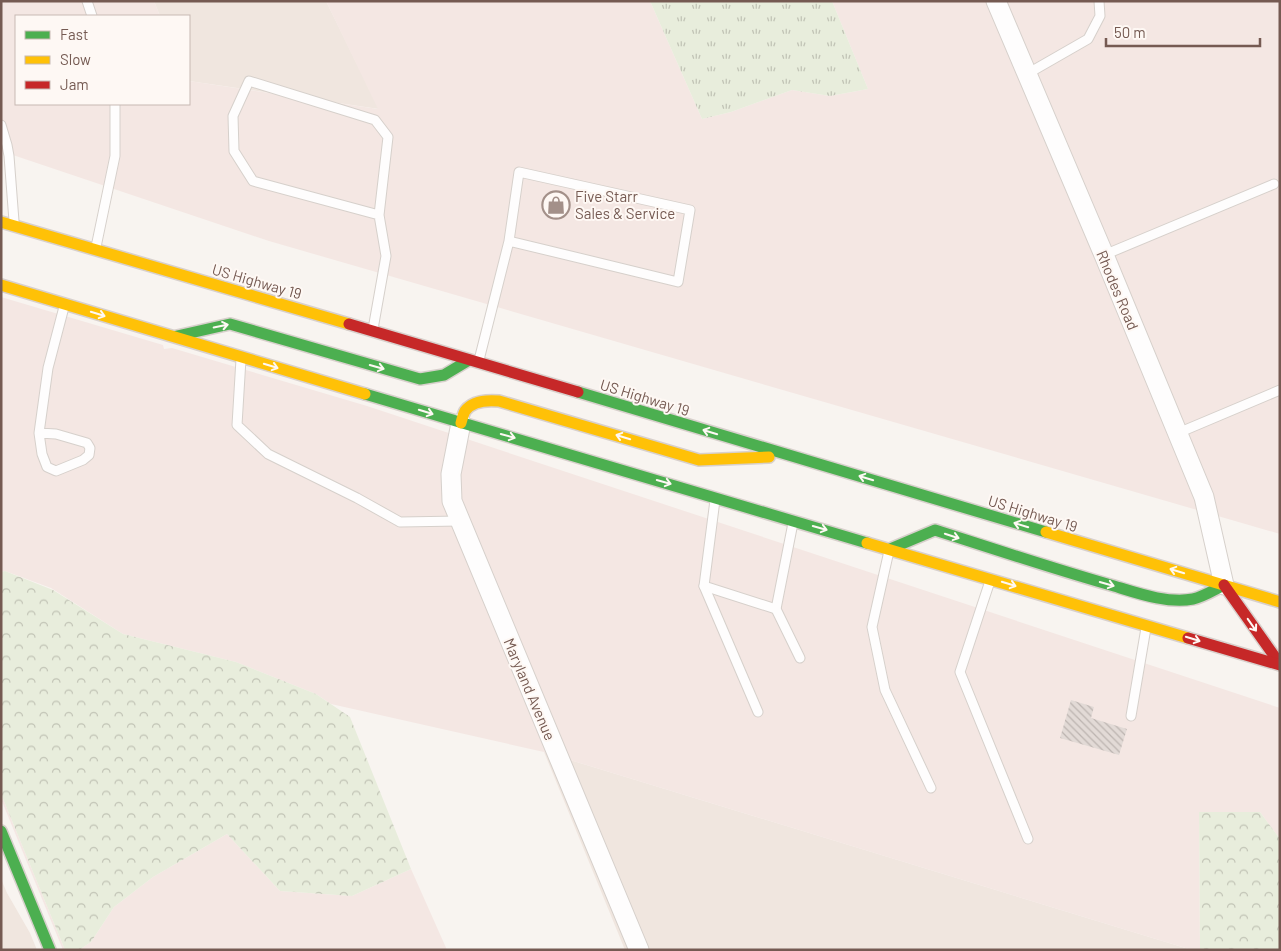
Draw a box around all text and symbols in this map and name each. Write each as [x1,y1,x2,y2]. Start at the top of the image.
legend [15,15,190,105]
scale bar [1106,15,1260,47]
text: 50 m [1114,23,1146,41]
text: Fast [60,25,88,43]
text: Slow [60,50,91,68]
text: Jam [60,75,89,93]
place label: Five Starr Sales & Service [575,187,675,222]
shop icon: Five Starr Sales & Service [541,190,571,220]
street label: Rhodes Road [1093,247,1143,333]
street label: US Highway 19 [210,260,304,302]
one-way arrow [90,309,106,319]
one-way arrow [213,321,229,330]
one-way arrow [262,361,278,371]
one-way arrow [369,363,385,373]
street label: US Highway 19 [598,375,692,419]
one-way arrow [418,408,434,418]
one-way arrow [702,426,718,436]
one-way arrow [500,432,516,442]
one-way arrow [615,432,631,442]
one-way arrow [858,473,874,483]
one-way arrow [656,478,672,488]
street label: US Highway 19 [986,491,1080,535]
one-way arrow [1014,519,1030,529]
one-way arrow [812,524,828,534]
one-way arrow [944,532,959,541]
one-way arrow [1169,566,1185,576]
one-way arrow [1001,580,1017,590]
one-way arrow [1099,580,1115,590]
one-way arrow [1247,618,1257,632]
one-way arrow [1185,634,1201,644]
street label: Maryland Avenue [500,635,560,743]

